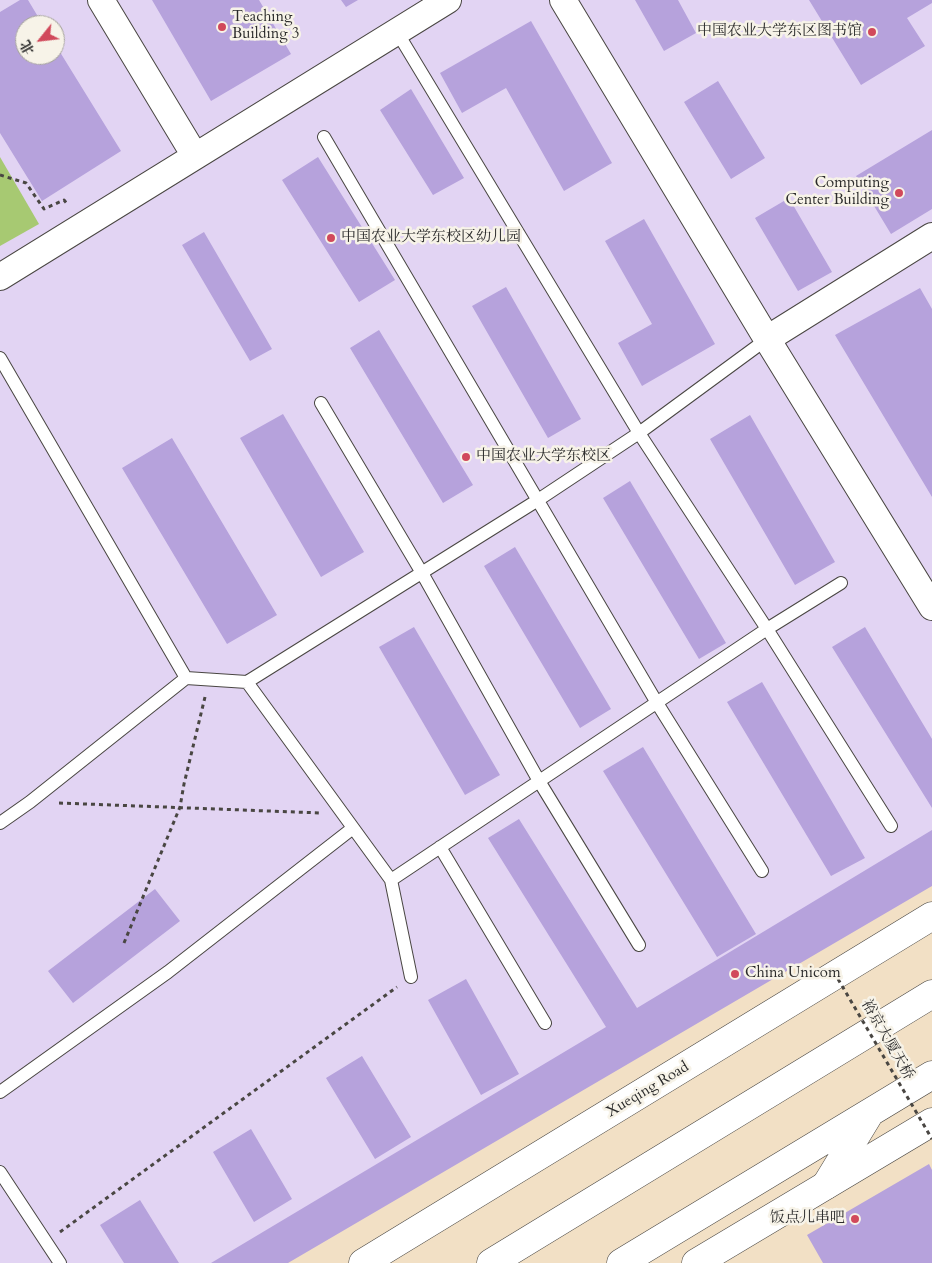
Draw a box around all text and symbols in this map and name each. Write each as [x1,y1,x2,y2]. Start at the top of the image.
place label: Teaching Building 3 [232,9,299,44]
north arrow [15,15,65,65]
marker: Teaching Building 3 [216,21,228,33]
place label: 中国农业大学东区图书馆 [697,23,862,41]
marker: 中国农业大学东区图书馆 [866,26,878,38]
text: 北 [16,36,39,58]
place label: Computing Center Building [786,175,889,210]
marker: Computing Center Building [893,187,905,199]
place label: 中国农业大学东校区幼儿园 [341,229,521,247]
marker: 中国农业大学东校区幼儿园 [325,232,337,244]
place label: 中国农业大学东校区 [476,448,611,466]
marker: 中国农业大学东校区 [460,451,472,463]
place label: China Unicom [745,965,841,983]
marker: China Unicom [729,968,741,980]
street label: 裕京大厦天桥 [857,997,917,1083]
street label: Xueqing Road [603,1058,693,1122]
place label: 饭点儿串吧 [770,1210,845,1228]
marker: 饭点儿串吧 [849,1213,861,1225]

